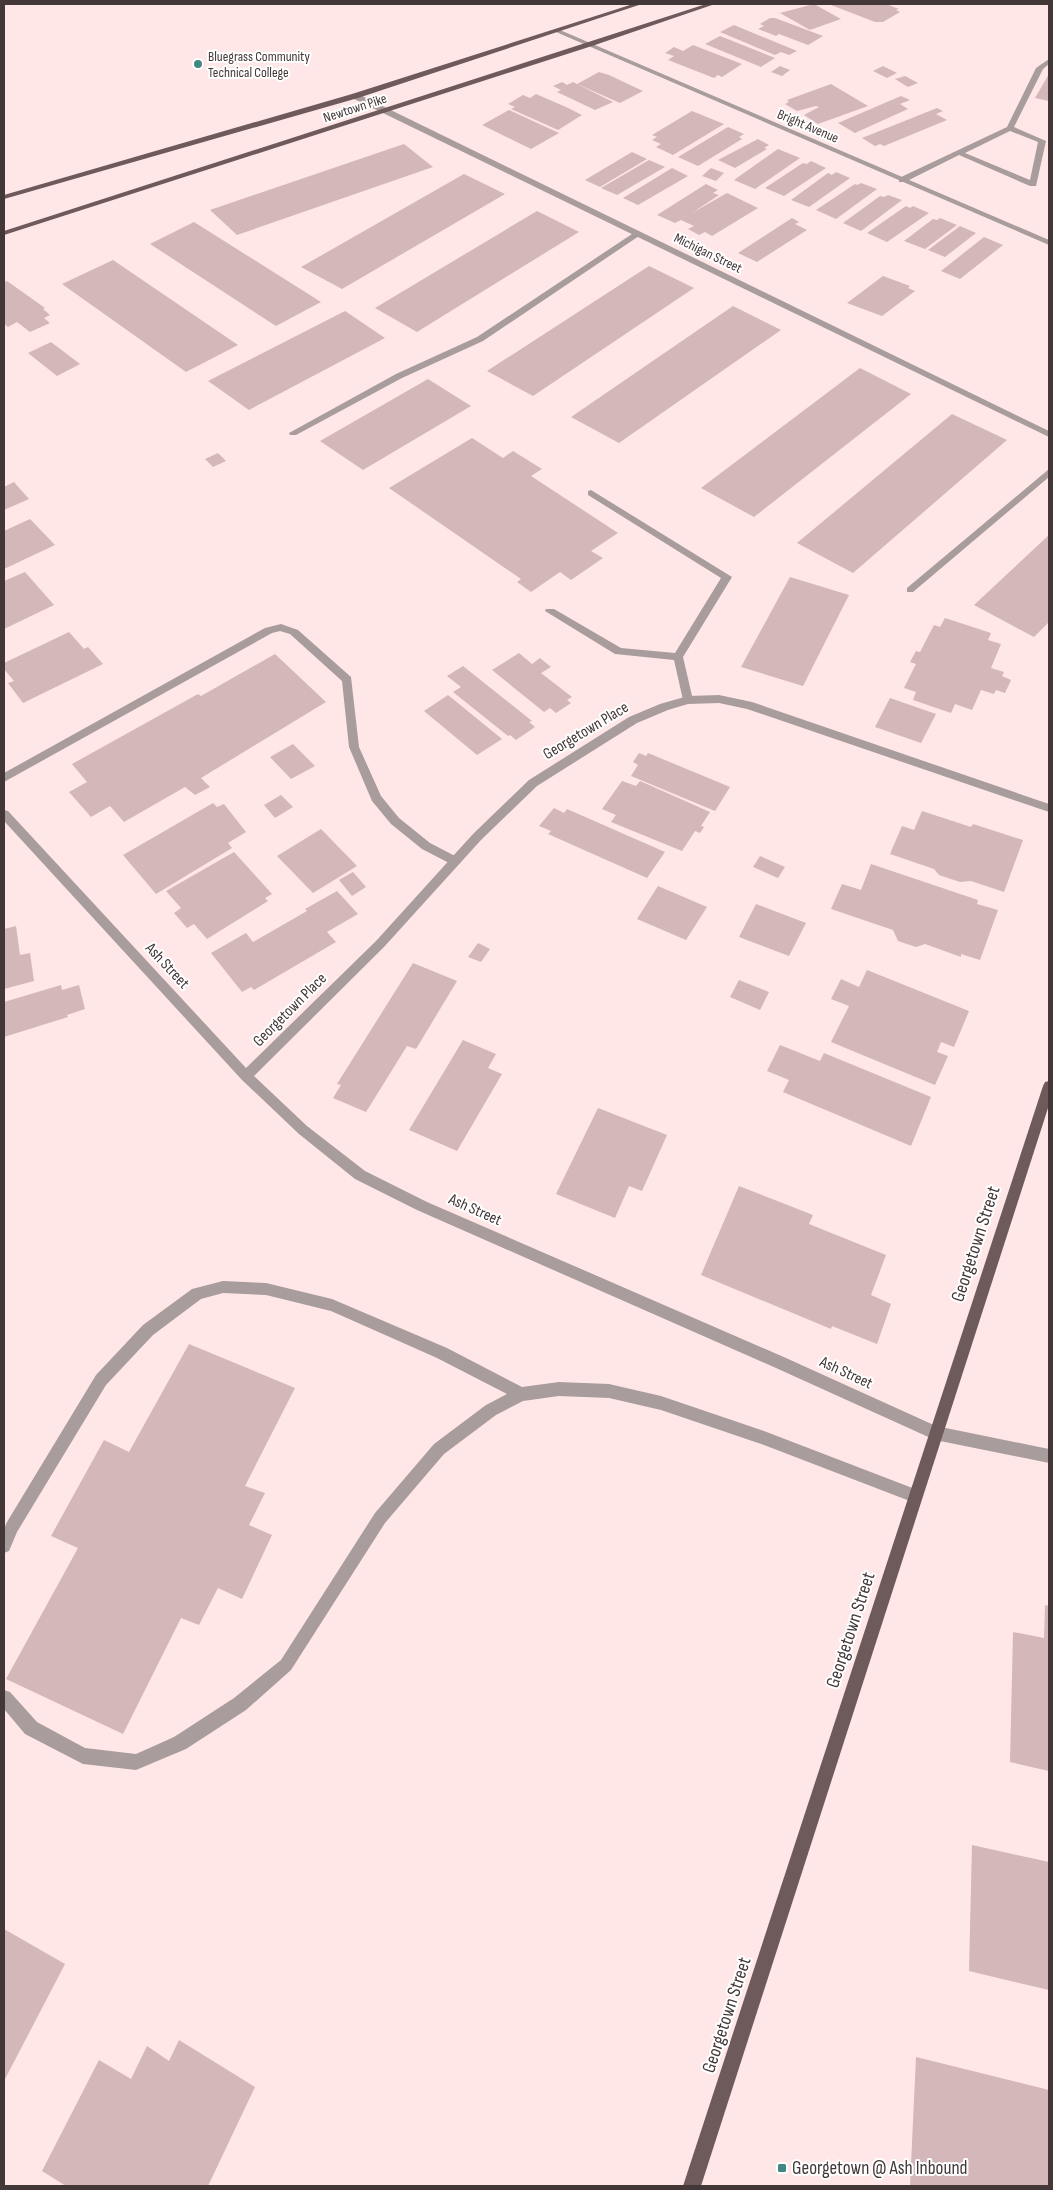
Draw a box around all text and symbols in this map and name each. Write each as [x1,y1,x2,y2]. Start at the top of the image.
place label: Bluegrass Community Technical College [208,48,310,81]
marker: Bluegrass Community Technical College [192,58,204,70]
street label: Newtown Pike [321,90,389,126]
street label: Bright Avenue [775,105,841,147]
street label: Michigan Street [671,229,745,277]
street label: Georgetown Place [540,698,632,764]
street label: Ash Street [140,938,193,993]
street label: Georgetown Place [249,969,331,1051]
street label: Georgetown Street [946,1183,1006,1305]
street label: Ash Street [445,1190,504,1230]
street label: Ash Street [816,1352,875,1393]
street label: Georgetown Street [821,1569,881,1691]
street label: Georgetown Street [697,1954,757,2076]
place label: Georgetown @ Ash Inbound [792,2157,967,2180]
marker: Georgetown @ Ash Inbound [776,2162,788,2174]

